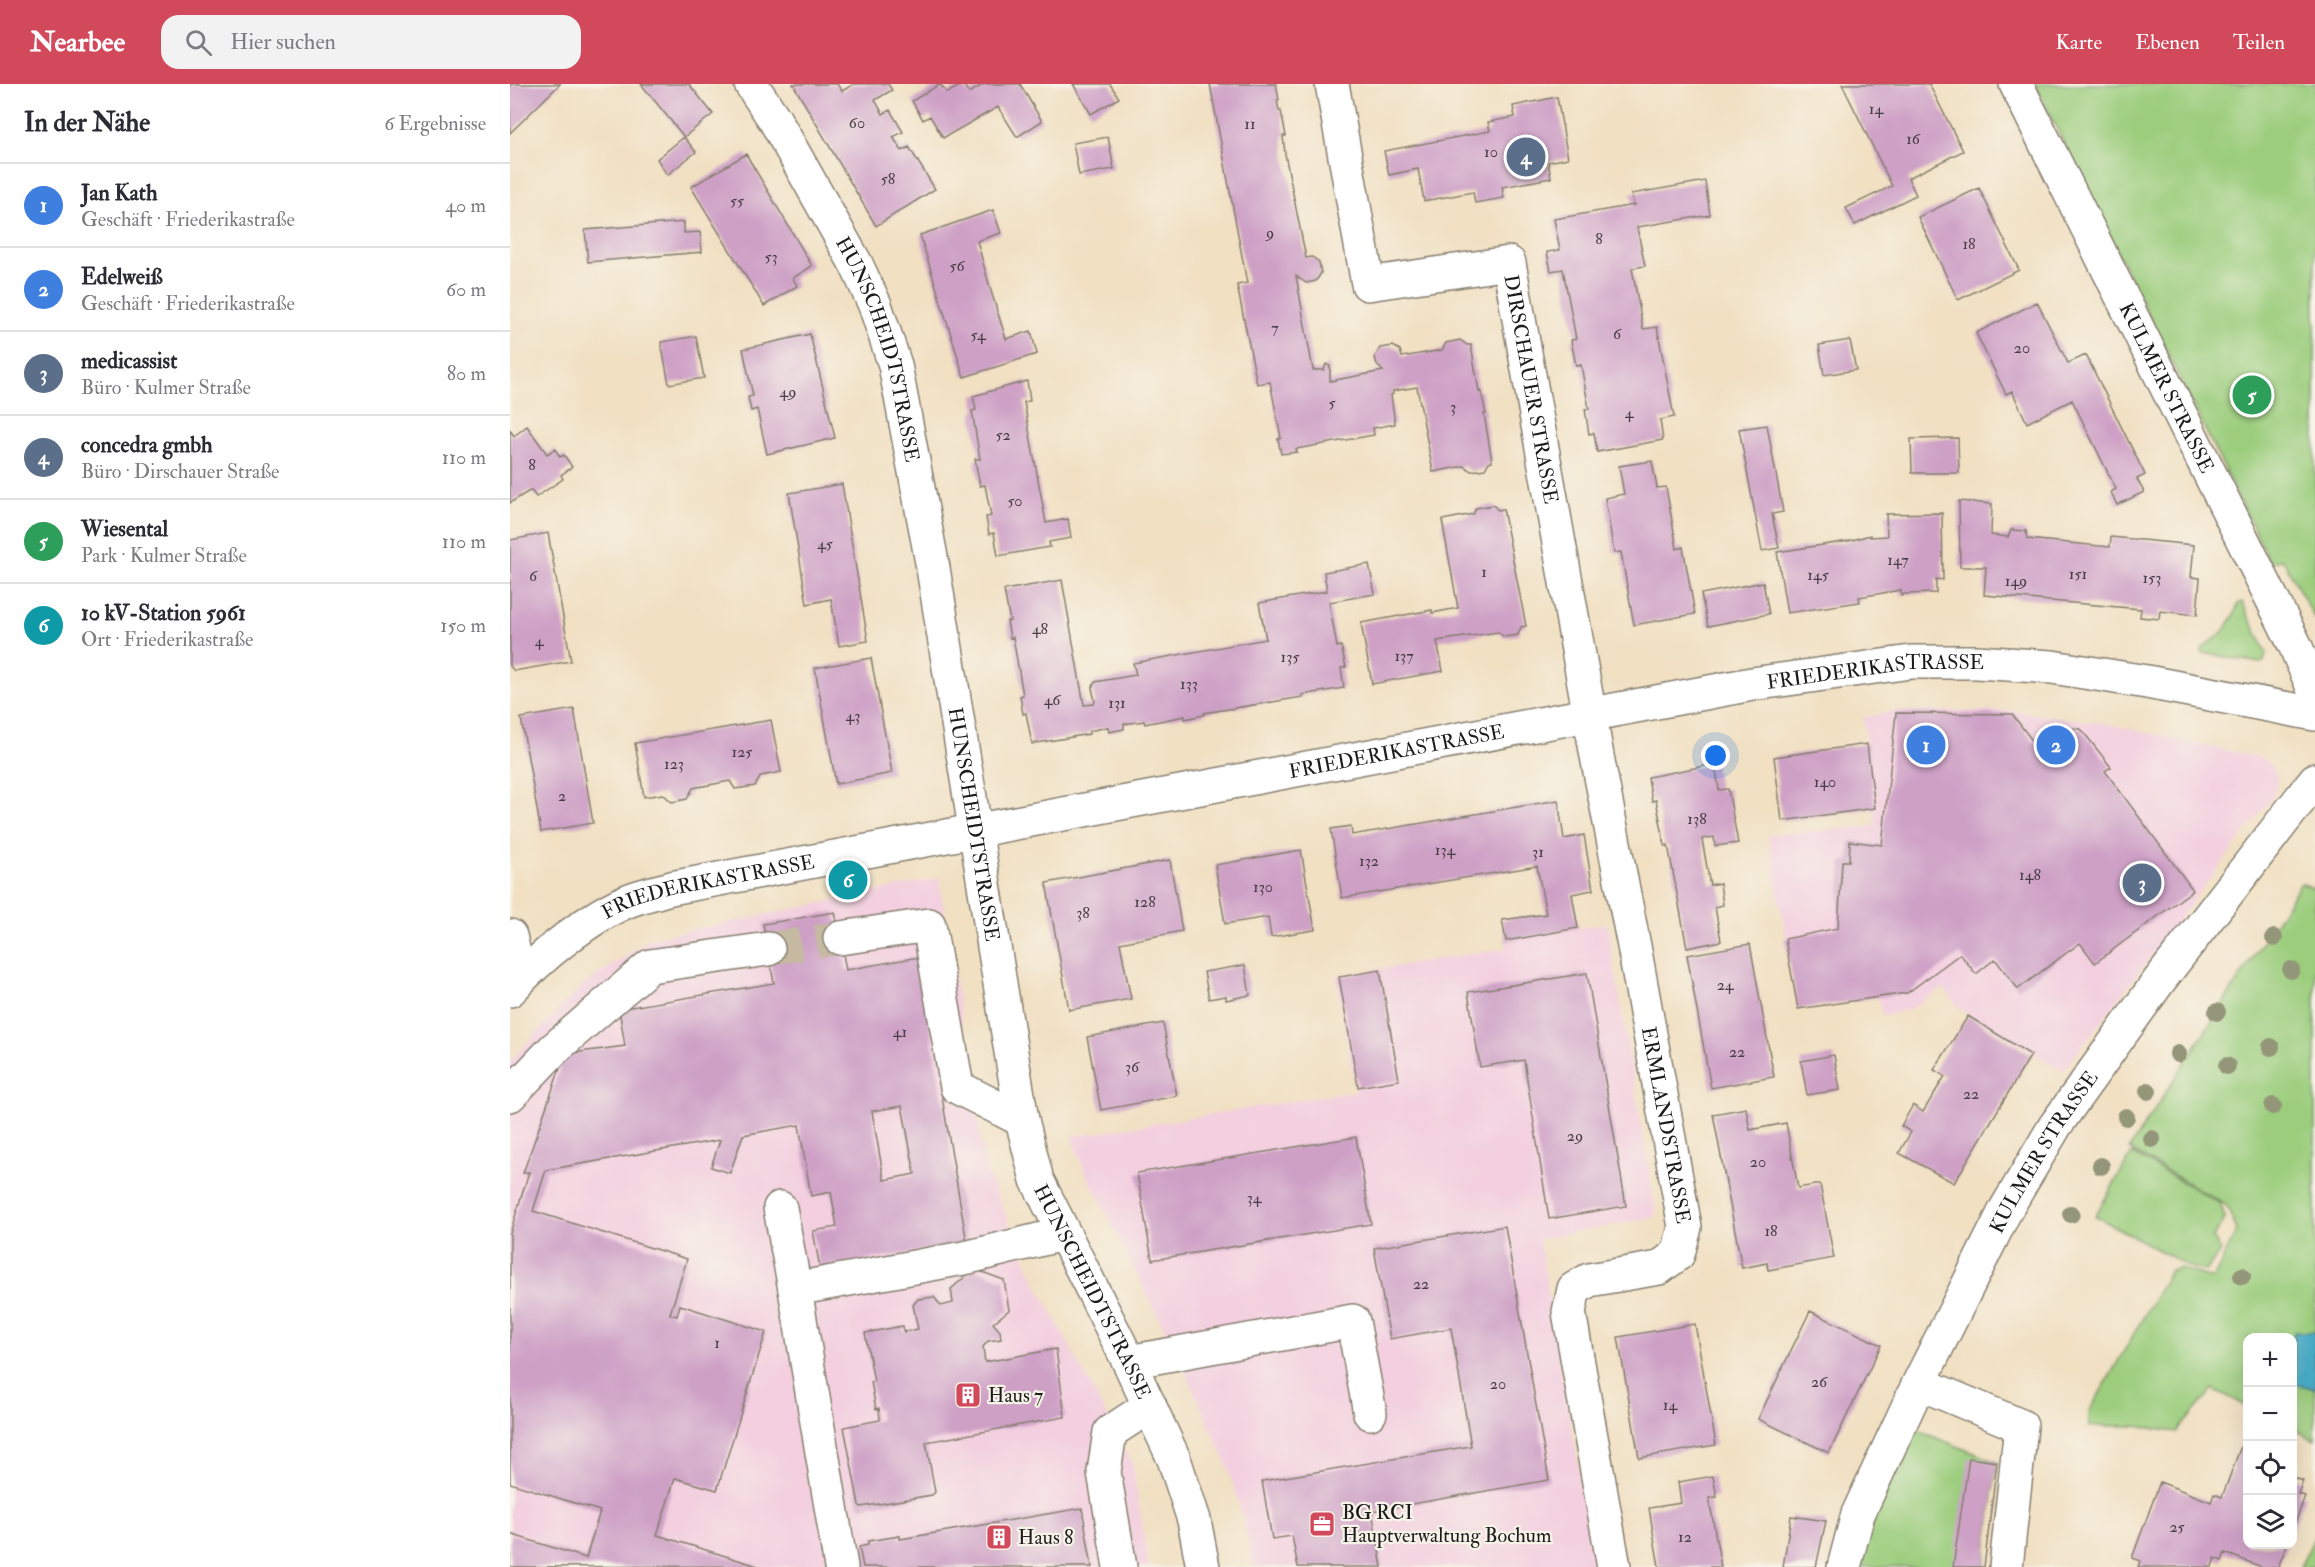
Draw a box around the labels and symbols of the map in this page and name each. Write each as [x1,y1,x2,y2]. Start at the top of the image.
house number: 14 [1869,99,1885,119]
house number: 60 [849,113,865,133]
house number: 11 [1244,114,1256,134]
house number: 16 [1906,129,1921,149]
pin: 4 [1506,134,1546,180]
house number: 10 [1484,142,1498,162]
house number: 58 [881,169,896,189]
house number: 55 [730,191,744,211]
house number: 9 [1265,223,1274,243]
house number: 8 [1595,229,1603,249]
street label: HUNSCHEIDTSTRASSE [831,232,925,464]
house number: 18 [1962,234,1976,254]
house number: 53 [764,247,778,267]
house number: 56 [949,256,965,276]
street label: DIRSCHAUER STRASSE [1499,273,1564,506]
street label: KULMER STRASSE [2114,298,2220,477]
house number: 7 [1271,318,1279,338]
house number: 6 [1613,324,1622,344]
house number: 54 [970,325,987,345]
house number: 20 [2014,338,2030,358]
pin: 5 [2232,372,2272,418]
house number: 49 [780,382,796,402]
house number: 5 [1328,393,1336,413]
house number: 3 [1450,397,1456,417]
house number: 4 [1625,403,1635,423]
house number: 52 [995,425,1011,445]
house number: 8 [528,455,536,475]
house number: 50 [1007,491,1023,511]
house number: 45 [817,534,833,554]
house number: 147 [1887,550,1909,570]
house number: 1 [1481,562,1487,582]
house number: 151 [2069,564,2087,584]
house number: 145 [1807,565,1829,585]
house number: 6 [529,566,538,586]
house number: 153 [2143,568,2161,588]
house number: 149 [2005,571,2027,591]
house number: 48 [1032,619,1049,639]
house number: 4 [535,631,545,651]
house number: 137 [1394,646,1414,666]
house number: 135 [1281,647,1299,667]
street label: FRIEDERIKASTRASSE [1765,650,1984,694]
house number: 133 [1180,674,1198,694]
house number: 46 [1044,690,1061,710]
house number: 131 [1108,693,1126,713]
street label: HUNSCHEIDTSTRASSE [943,705,1005,943]
house number: 43 [846,706,860,726]
street label: FRIEDERIKASTRASSE [1287,719,1506,784]
pin: 1 [1906,722,1946,768]
pin: 2 [2036,722,2076,768]
your location [1701,741,1730,770]
house number: 125 [732,742,752,762]
house number: 123 [664,754,684,774]
house number: 140 [1814,772,1836,792]
house number: 2 [558,786,566,806]
house number: 138 [1687,809,1707,829]
house number: 134 [1435,840,1457,860]
house number: 31 [1532,842,1544,862]
street label: FRIEDERIKASTRASSE [597,849,816,924]
house number: 132 [1359,851,1379,871]
pin: 6 [828,858,868,902]
pin: 3 [2122,860,2162,906]
house number: 148 [2019,865,2041,885]
house number: 130 [1253,877,1273,897]
house number: 128 [1134,892,1156,912]
house number: 38 [1076,903,1090,923]
house number: 24 [1717,975,1735,995]
house number: 41 [893,1022,907,1042]
street label: ERMLANDSTRASSE [1636,1025,1697,1225]
house number: 22 [1729,1042,1745,1062]
house number: 36 [1125,1057,1140,1077]
street label: KULMER STRASSE [1983,1066,2103,1237]
house number: 22 [1963,1084,1979,1104]
house number: 29 [1567,1126,1583,1146]
house number: 20 [1750,1152,1766,1172]
street label: HUNSCHEIDTSTRASSE [1029,1180,1157,1403]
house number: 34 [1247,1188,1263,1208]
house number: 18 [1764,1221,1778,1241]
house number: 22 [1413,1274,1429,1294]
house number: 1 [714,1333,720,1353]
house number: 26 [1811,1372,1828,1392]
house number: 20 [1490,1374,1506,1394]
building icon: Haus 7 [953,1380,983,1410]
place label: Haus 7 [988,1383,1043,1408]
house number: 14 [1663,1395,1679,1415]
place label: BG RCI Hauptverwaltung Bochum [1342,1500,1552,1549]
office icon: BG RCI Hauptverwaltung Bochum [1307,1509,1337,1539]
house number: 25 [2169,1517,2185,1537]
building icon: Haus 8 [984,1522,1014,1552]
place label: Haus 8 [1018,1525,1073,1550]
house number: 12 [1678,1527,1692,1547]

